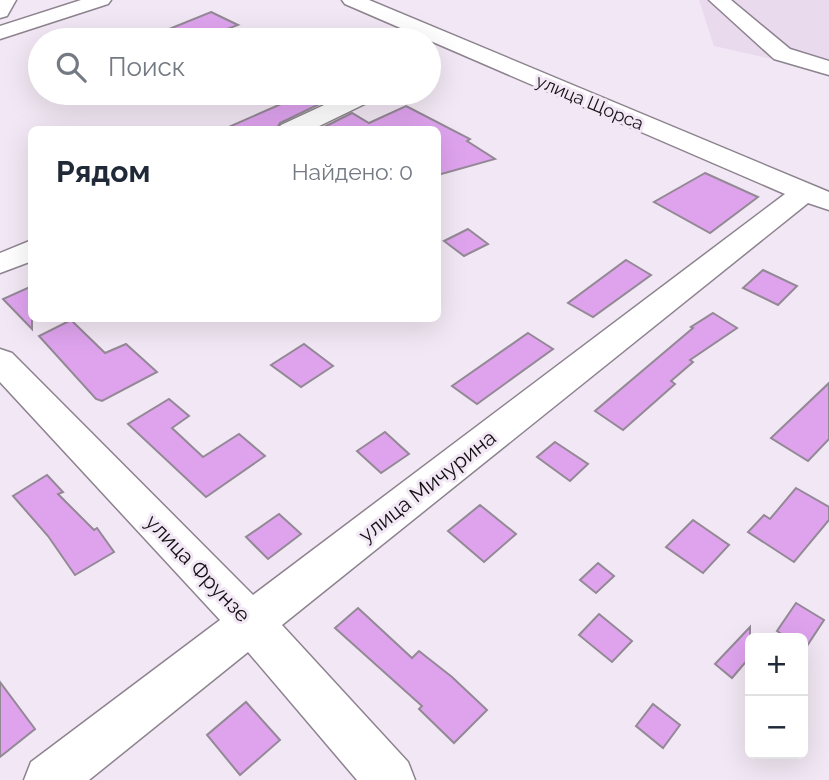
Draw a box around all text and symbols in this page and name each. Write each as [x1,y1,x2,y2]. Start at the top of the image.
search box [28,28,441,105]
icon: search [52,48,90,86]
text: Поиск [108,52,185,82]
street label: улица Щорса [533,70,647,134]
text: Рядом [56,154,150,189]
text: Найдено: 0 [292,158,413,185]
street label: улица Мичурина [354,425,500,547]
street label: улица Фрунзе [140,509,256,627]
map controls [745,633,808,759]
button: + [745,633,808,696]
button: − [745,696,808,759]

